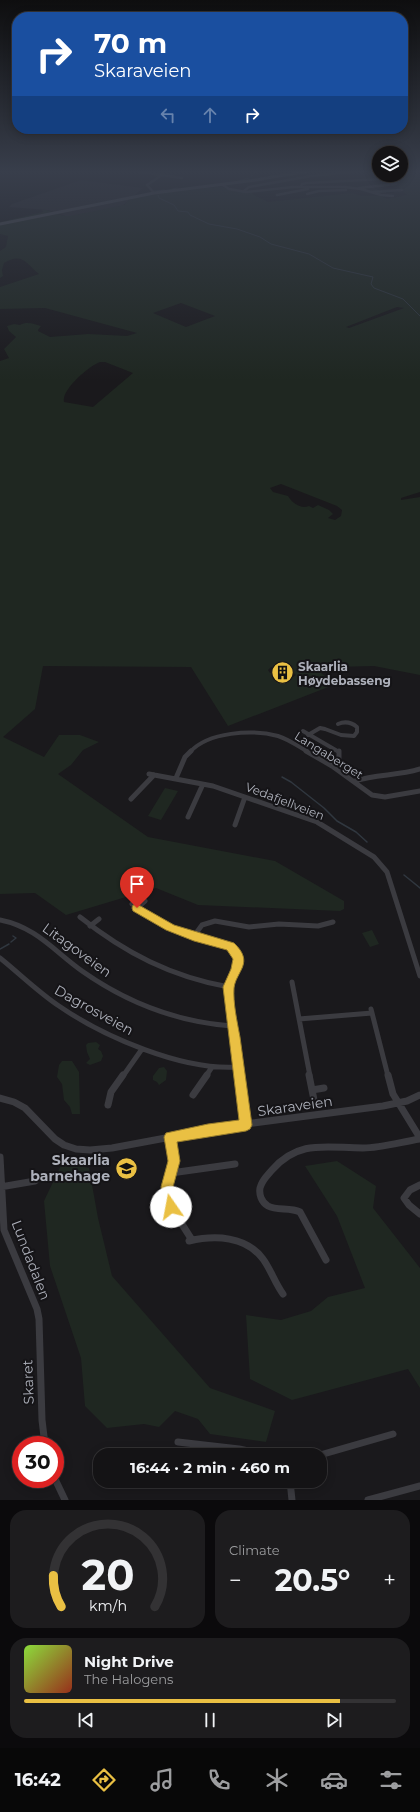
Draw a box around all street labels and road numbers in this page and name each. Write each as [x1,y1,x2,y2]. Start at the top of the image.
street label: Langaberget [292,728,366,782]
street label: Vedafjellveien [243,779,327,823]
street label: Litagoveien [39,919,115,981]
street label: Dagrosveien [51,981,137,1039]
street label: Skaraveien [256,1092,334,1120]
street label: Lundadalen [8,1217,54,1303]
street label: Skaret [18,1359,38,1405]

